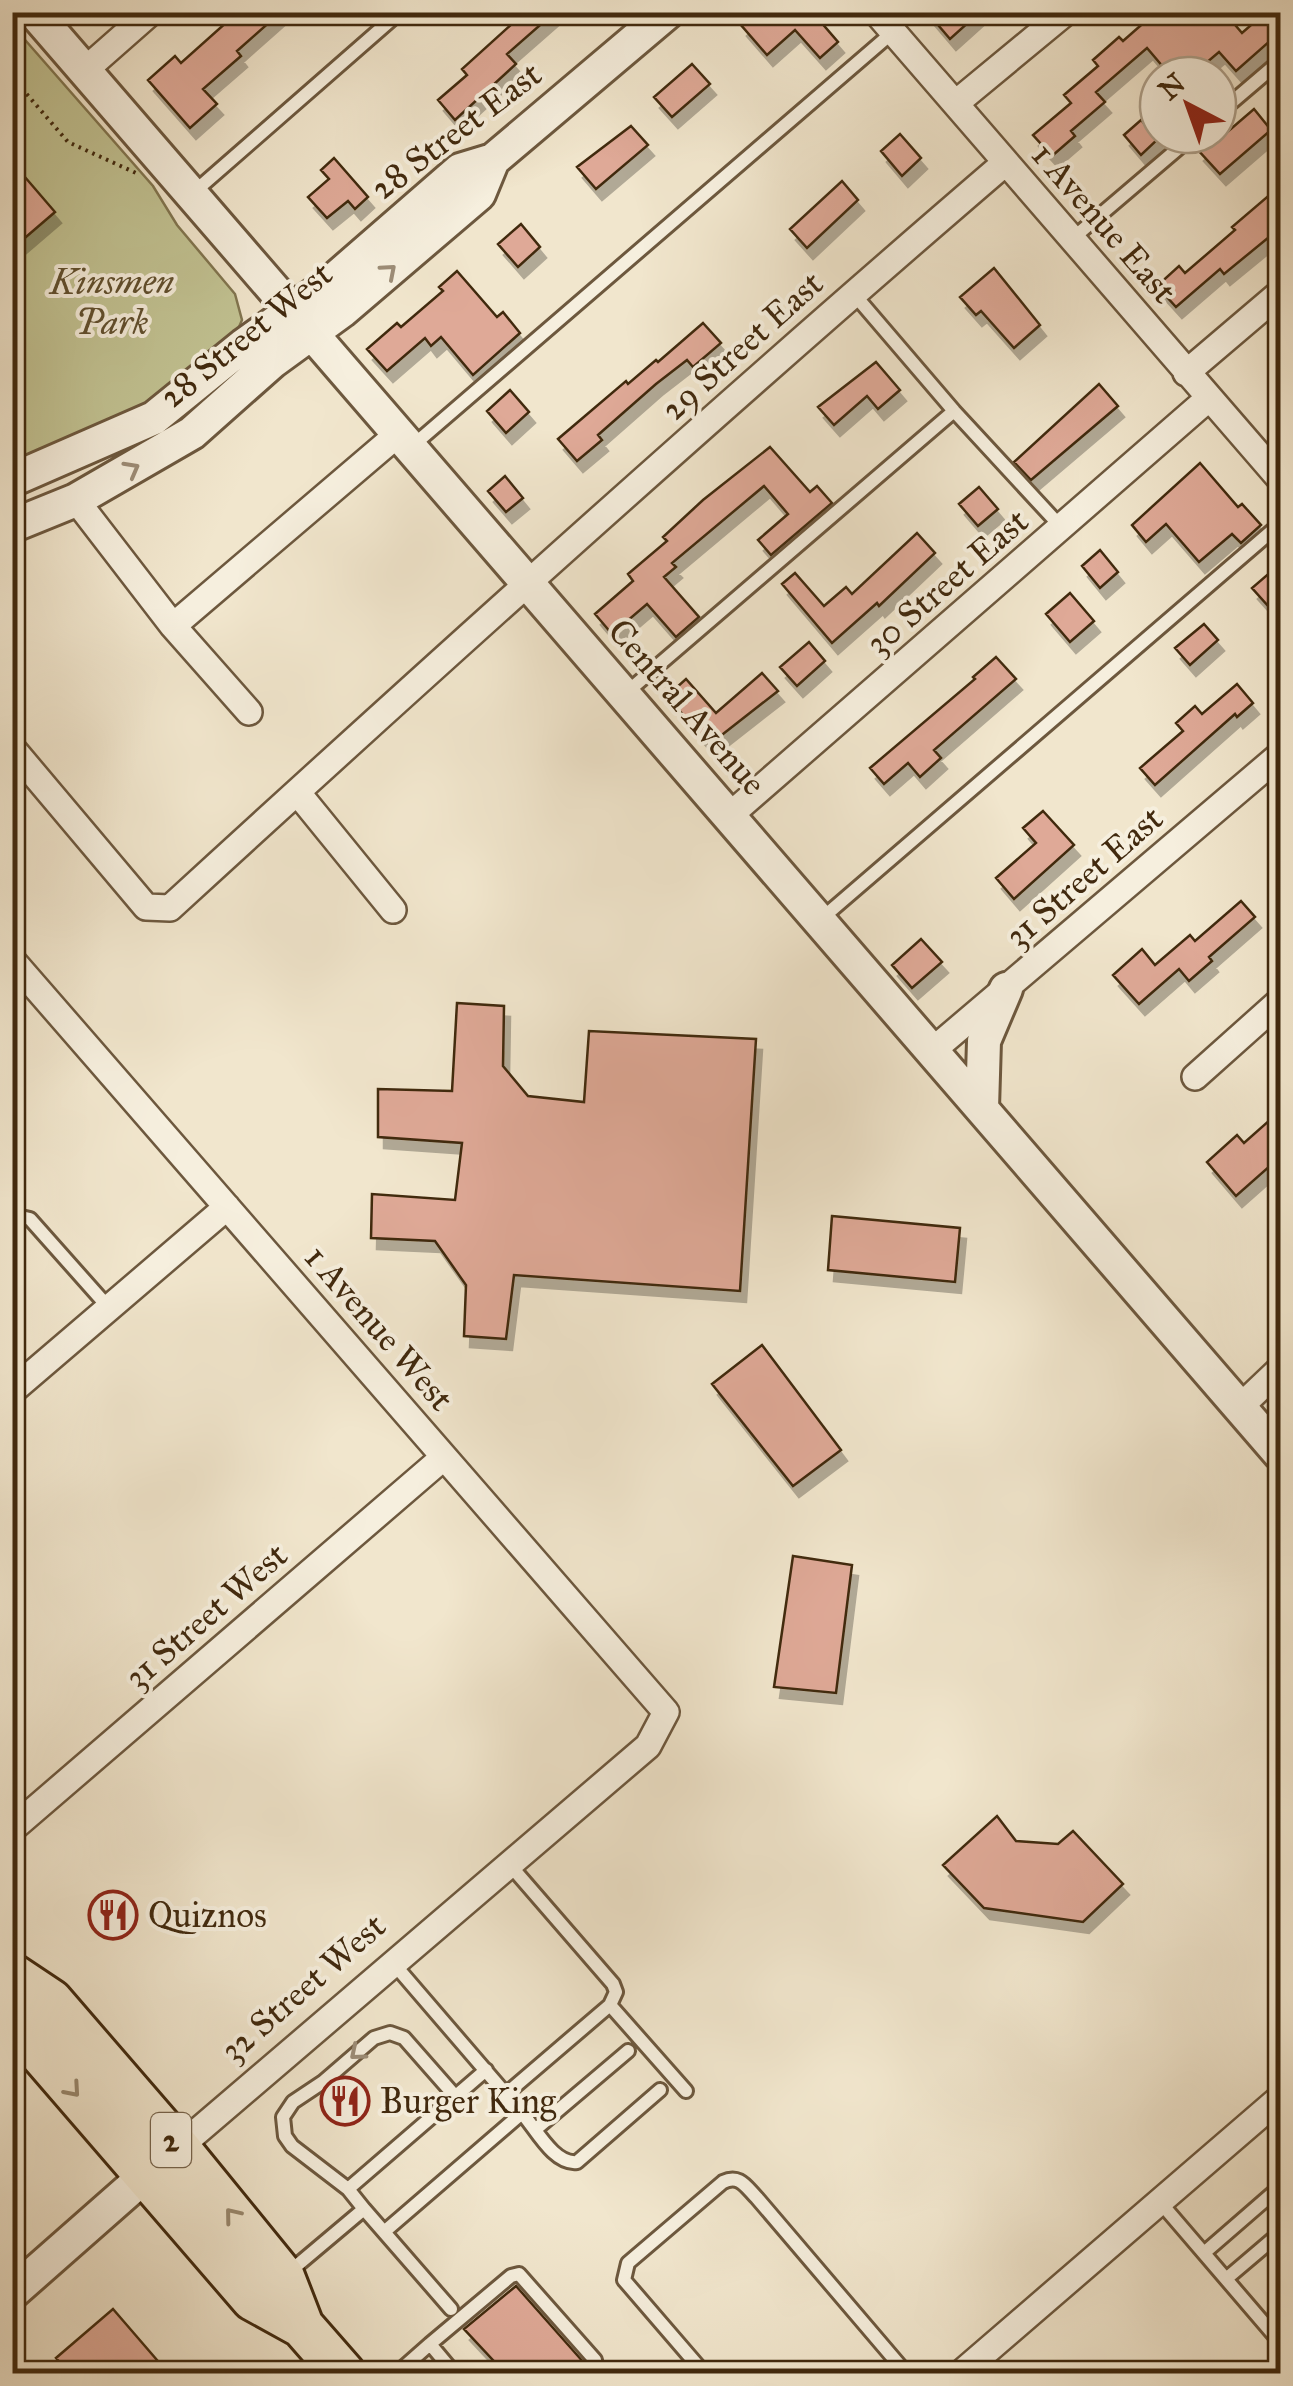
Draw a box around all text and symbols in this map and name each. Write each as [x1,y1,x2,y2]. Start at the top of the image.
street label: 28 Street East [362,53,550,209]
north arrow [1138,55,1238,155]
text: N [1151,65,1193,108]
street label: 1 Avenue East [1022,134,1186,312]
street label: 28 Street West [151,252,341,418]
park label: Kinsmen Park [48,261,174,344]
street label: 29 Street East [652,262,832,430]
one-way arrow [377,265,395,283]
one-way arrow [121,462,139,482]
street label: 30 Street East [857,500,1037,664]
street label: Central Avenue [599,610,775,804]
street label: 31 Street East [996,797,1172,957]
street label: 1 Avenue West [295,1236,463,1420]
street label: 31 Street West [116,1534,296,1698]
restaurant icon: Quiznos [87,1889,139,1941]
place label: Quiznos [148,1894,267,1937]
street label: 32 Street West [212,1905,394,2071]
one-way arrow [350,2042,368,2060]
restaurant icon: Burger King [319,2075,371,2127]
one-way arrow [61,2079,79,2097]
place label: Burger King [380,2080,557,2123]
road number: 2 [151,2113,191,2167]
one-way arrow [226,2208,244,2226]

